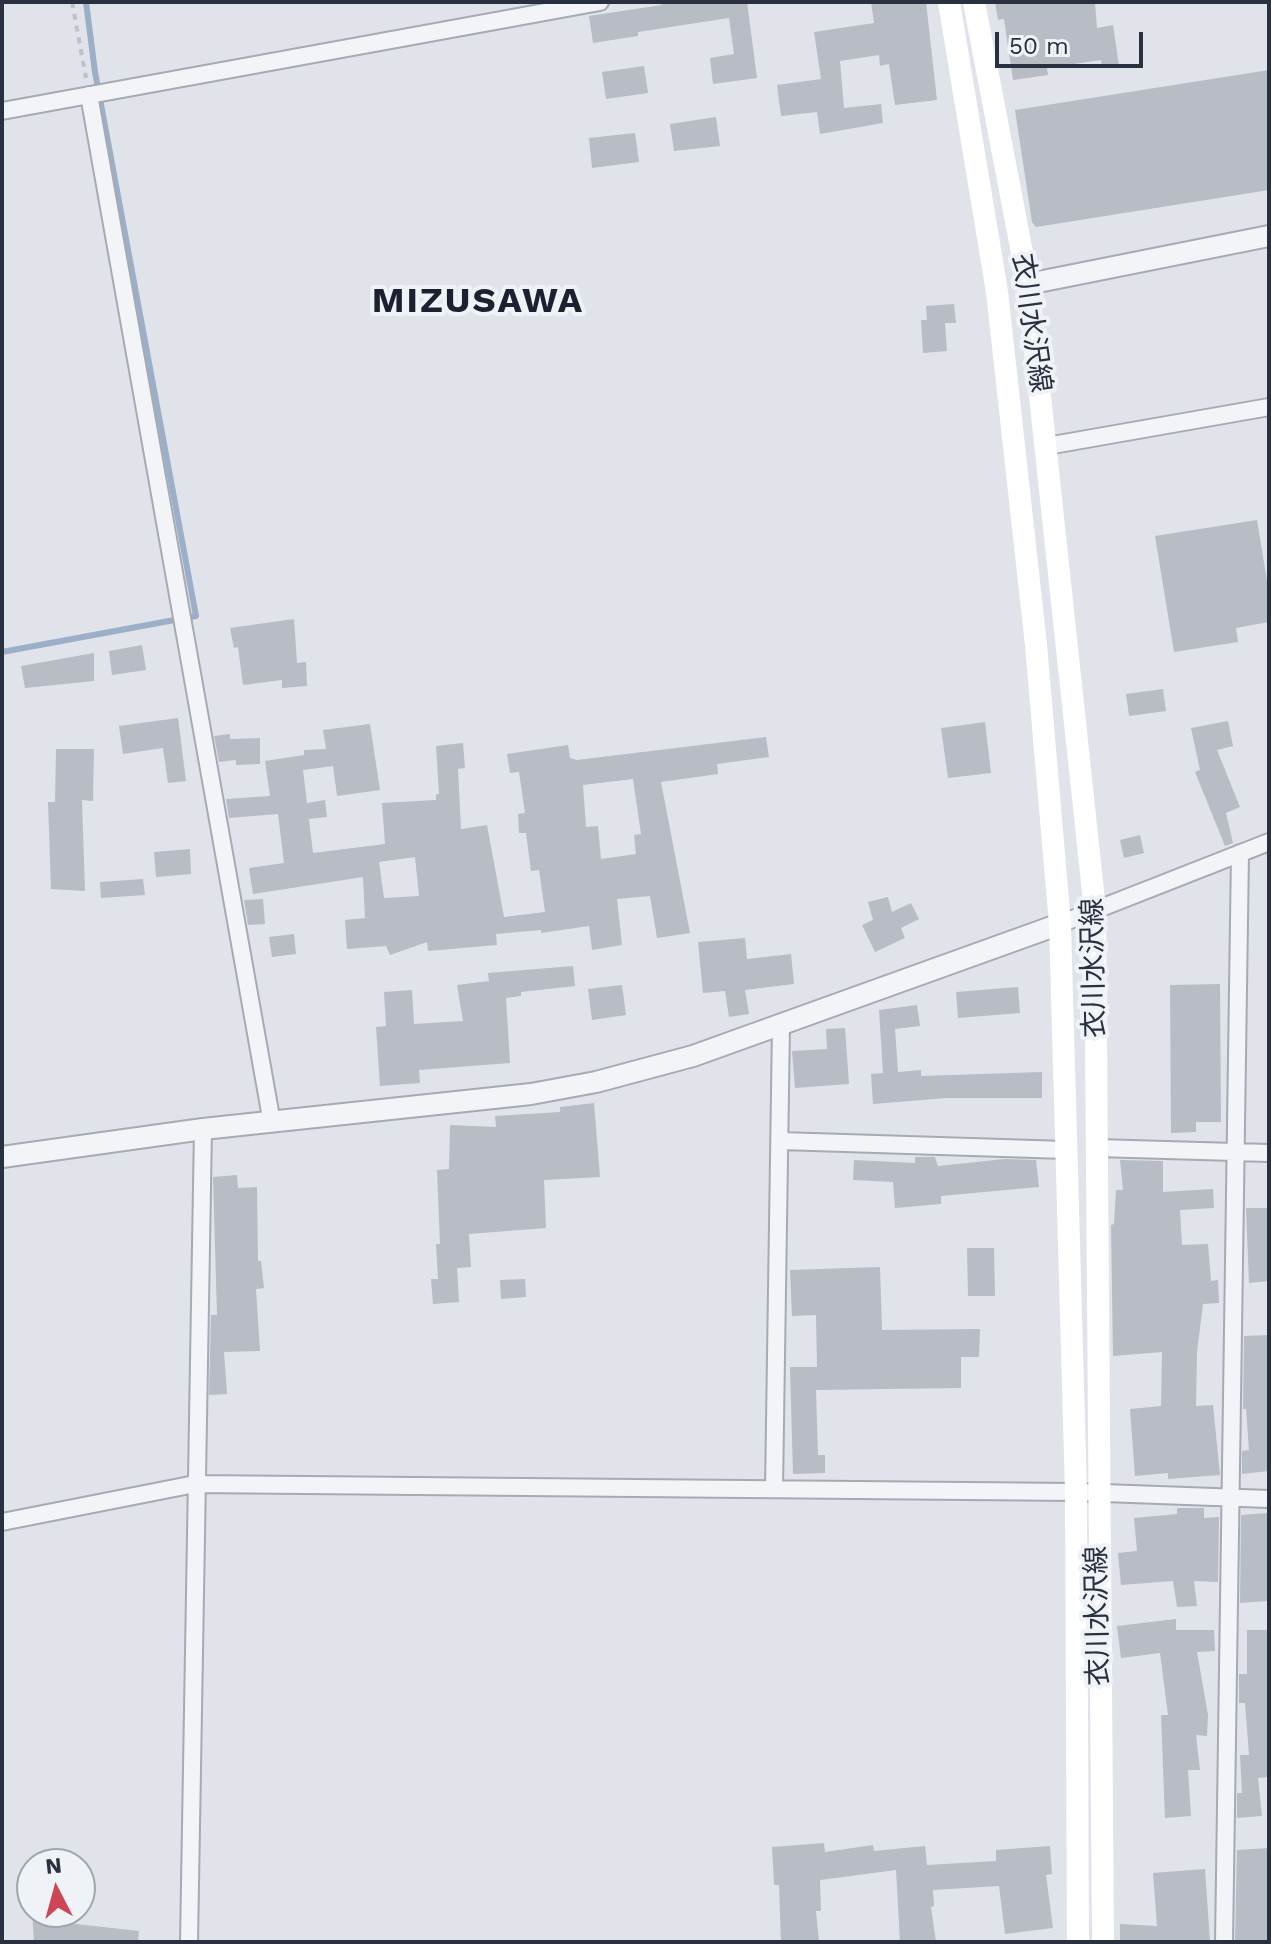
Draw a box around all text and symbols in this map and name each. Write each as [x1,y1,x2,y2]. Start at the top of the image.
scale bar [999,16,1147,66]
text: 50 m [1009,32,1069,60]
street label: 衣川水沢線 [1005,251,1057,395]
district label: MIZUSAWA [372,279,584,323]
street label: 衣川水沢線 [1076,898,1112,1038]
street label: 衣川水沢線 [1080,1546,1116,1686]
north arrow [16,1848,96,1928]
text: N [44,1852,63,1879]

